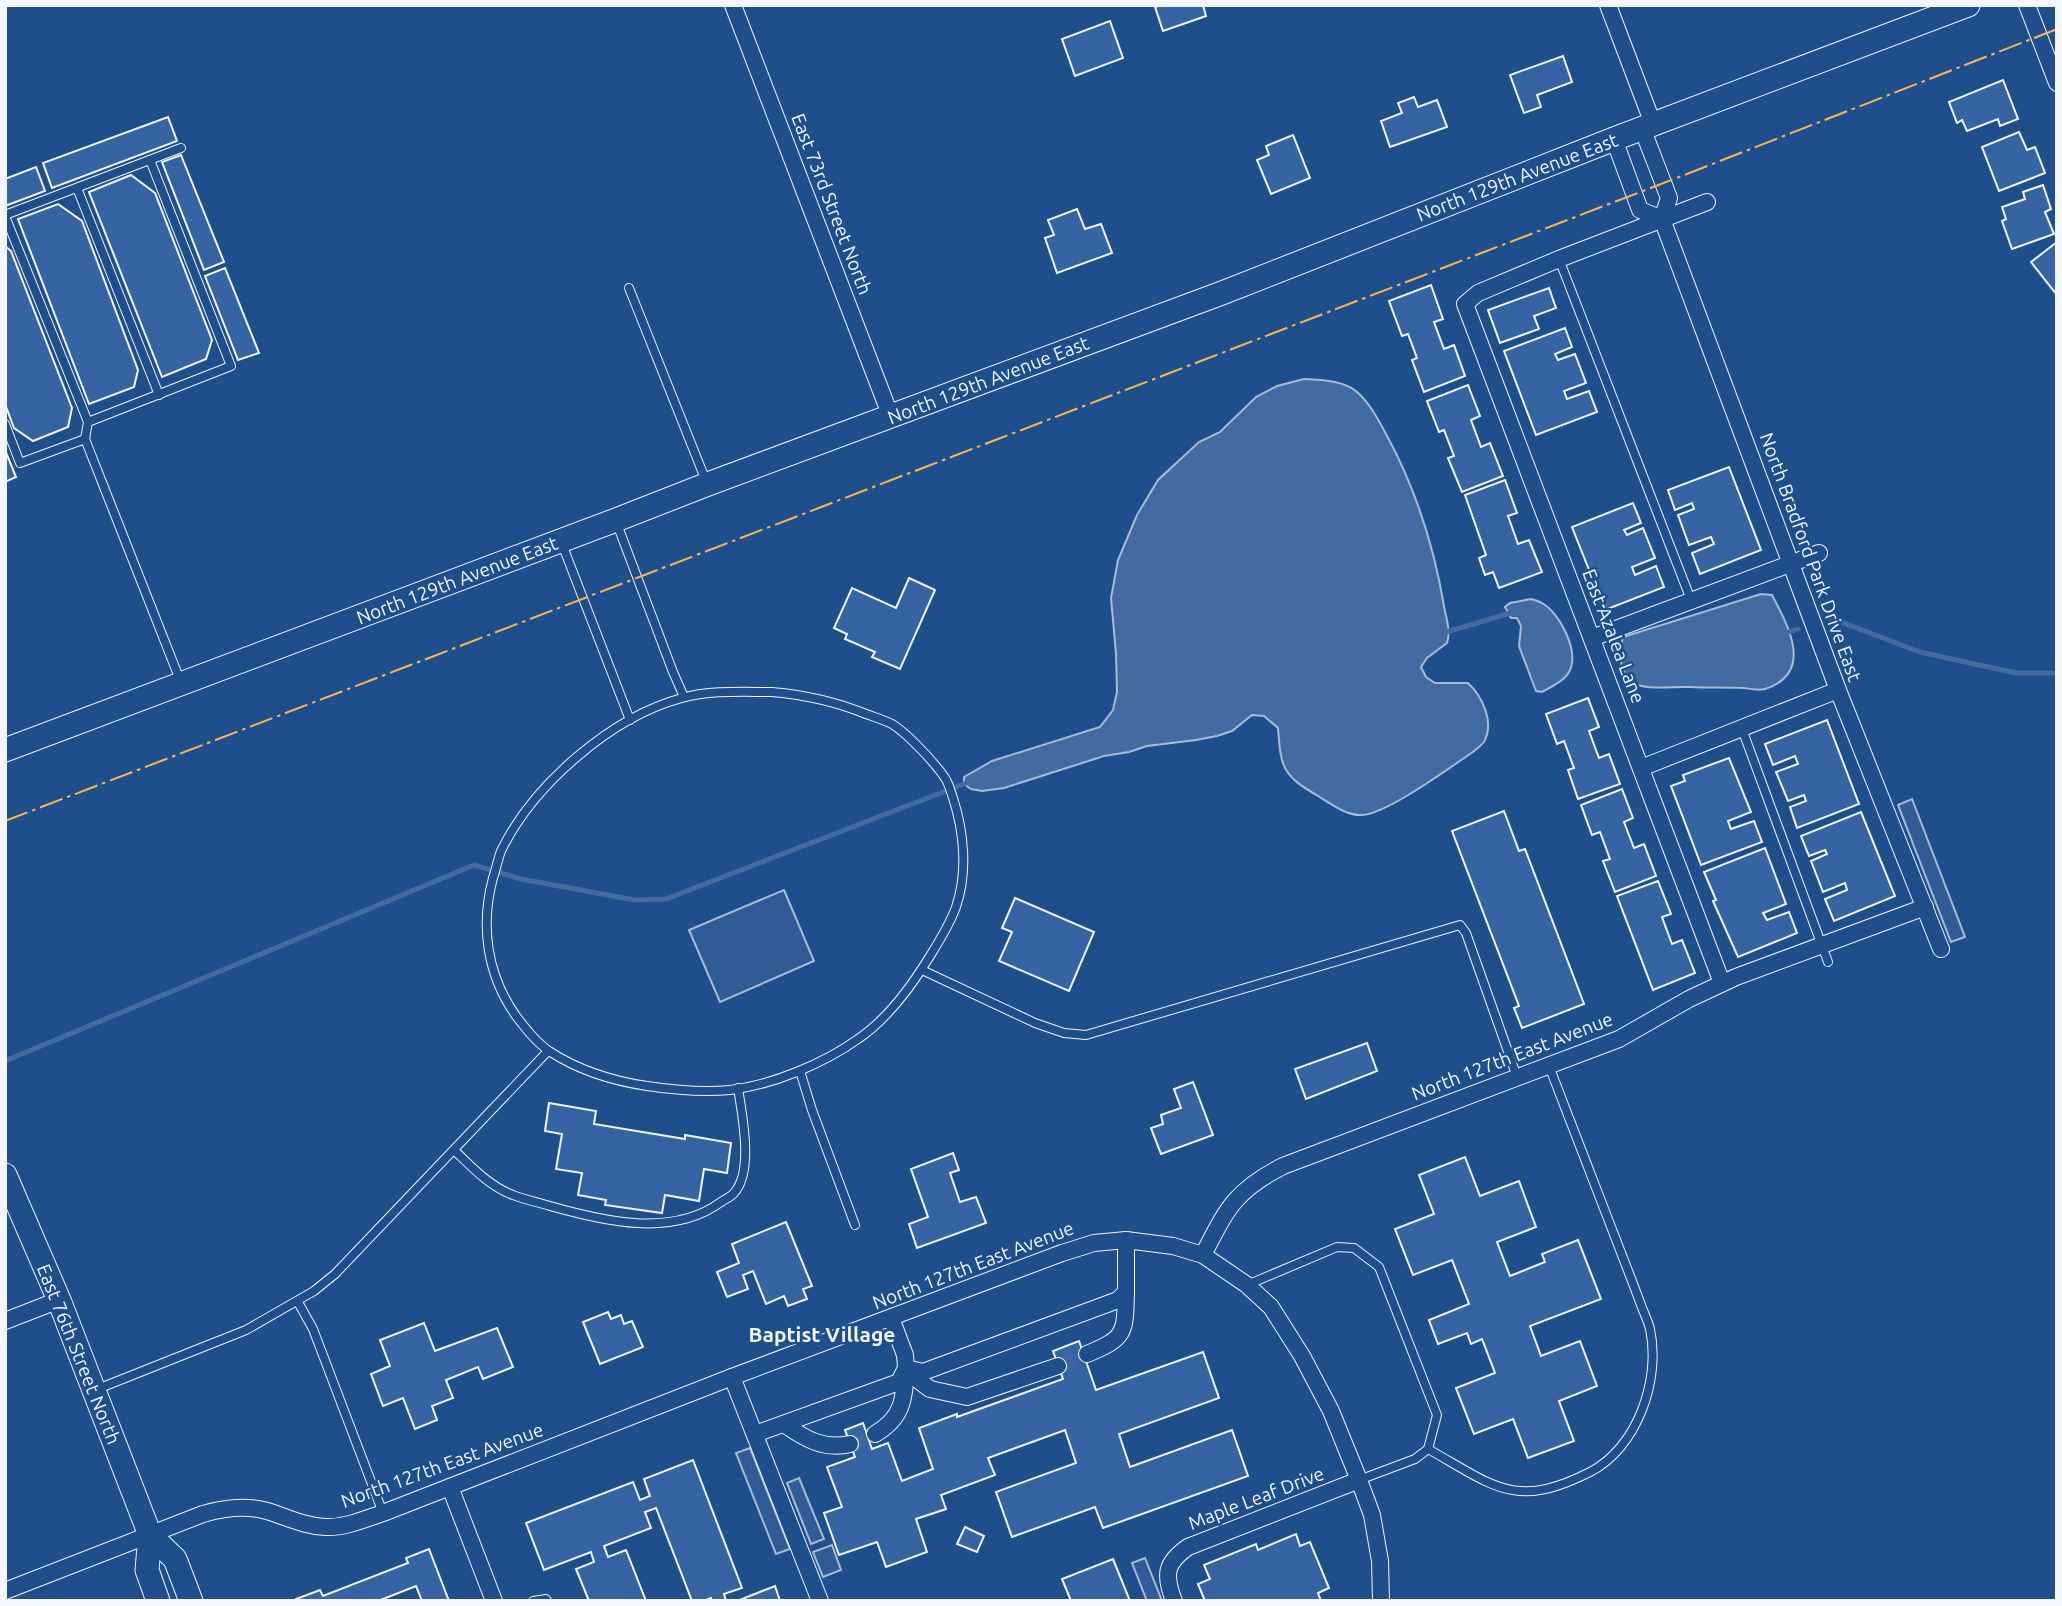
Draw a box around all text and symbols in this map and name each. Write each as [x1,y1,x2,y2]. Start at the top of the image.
street label: East 73rd Street North [787,110,877,298]
street label: North 129th Avenue East [1413,128,1621,226]
street label: North 129th Avenue East [884,331,1092,429]
street label: North Bradford Park Drive East [1756,430,1867,685]
street label: North 129th Avenue East [353,531,561,629]
street label: East Azalea Lane [1578,566,1650,706]
street label: North 127th East Avenue [1408,1007,1616,1105]
street label: North 127th East Avenue [869,1216,1077,1314]
street label: East 76th Street North [33,1261,125,1447]
district label: Baptist Village [749,1322,895,1346]
street label: North 127th East Avenue [338,1418,546,1512]
street label: Maple Leaf Drive [1185,1462,1327,1534]

